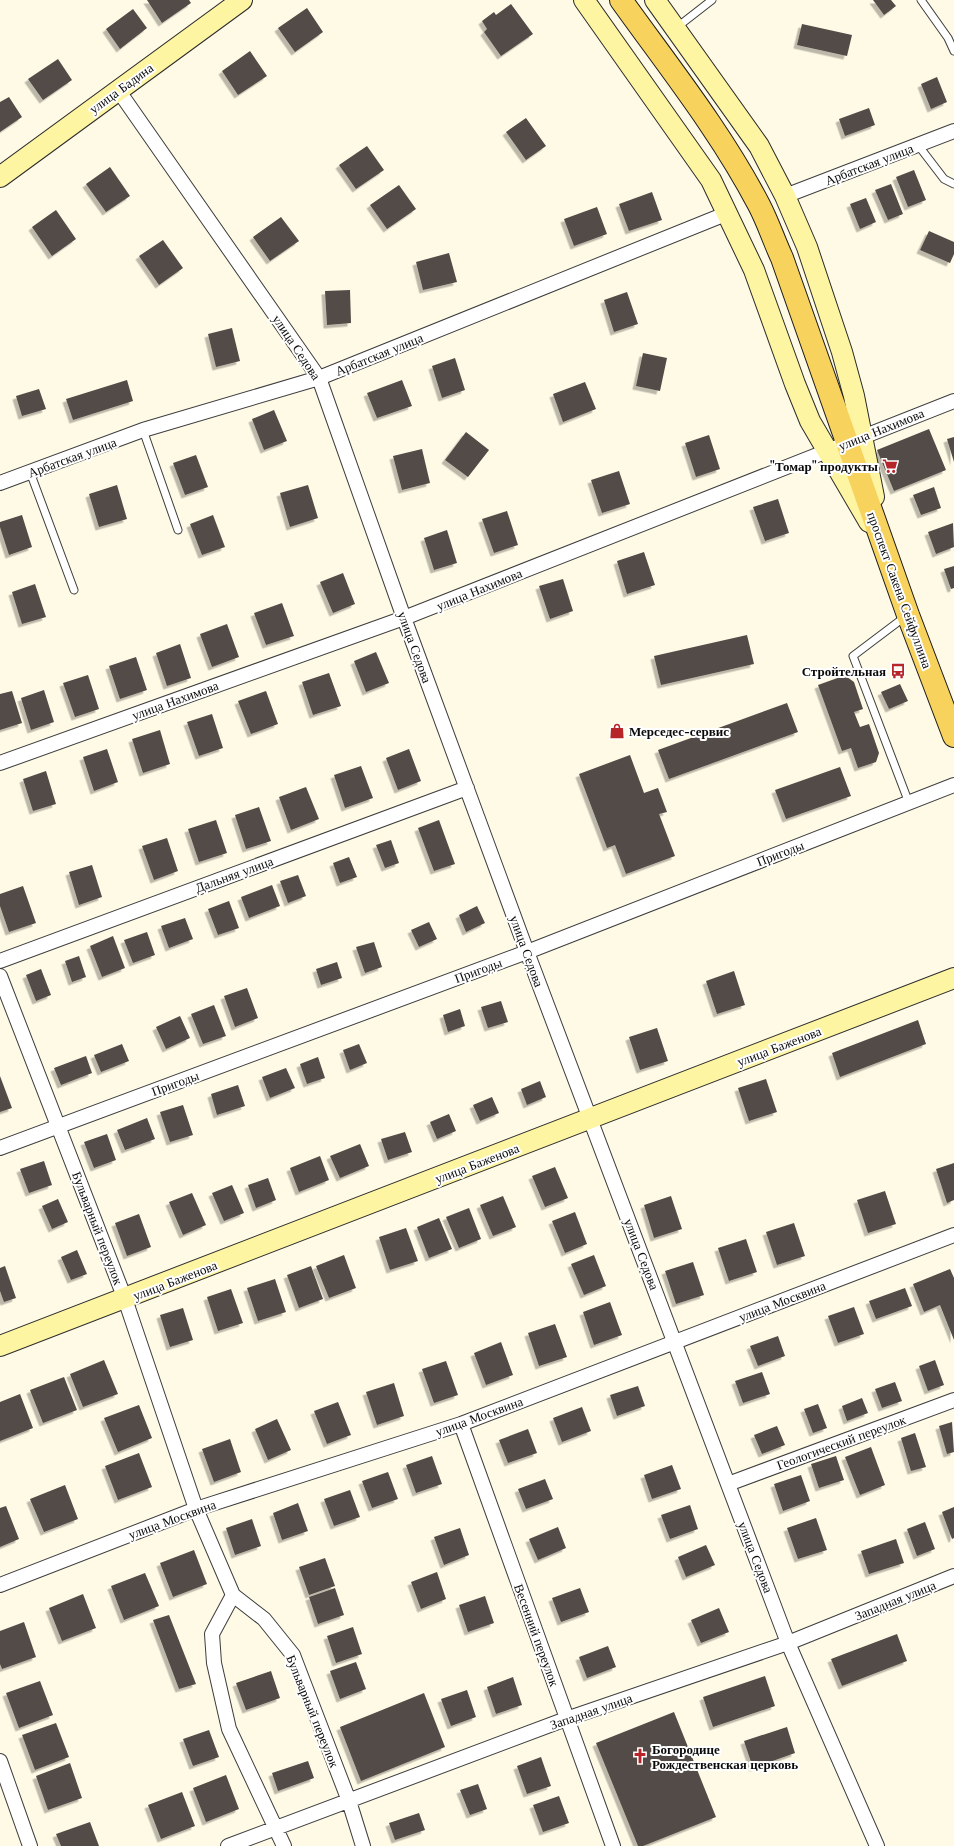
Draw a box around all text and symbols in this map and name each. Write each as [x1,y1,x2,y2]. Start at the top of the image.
street label: улица Бадина [86,59,157,117]
street label: Арбатская улица [823,140,916,189]
street label: улица Седова [269,311,325,383]
street label: Арбатская улица [333,329,426,380]
street label: улица Нахимова [836,404,927,454]
street label: Арбатская улица [25,433,119,481]
supermarket icon: "Томар" продукты [881,457,899,475]
place label: "Томар" продукты [770,458,878,475]
street label: проспект Сакена Сейфуллина [863,510,936,671]
street label: улица Нахимова [434,564,525,614]
street label: улица Седова [394,609,435,686]
bus stop icon: Стройтельная [889,662,907,680]
place label: Стройтельная [802,663,886,680]
street label: улица Нахимова [130,677,221,724]
shop icon: Мерседес-сервис [608,722,626,740]
place label: Мерседес-сервис [629,723,729,740]
street label: Пригоды [754,837,806,870]
street label: Дальняя улица [193,852,276,896]
street label: улица Седова [506,913,547,990]
street label: Пригоды [452,954,505,987]
street label: улица Баженова [735,1023,824,1070]
street label: Пригоды [149,1067,202,1100]
street label: улица Баженова [433,1140,522,1187]
street label: Бульварный переулок [68,1169,127,1288]
street label: улица Седова [620,1216,663,1292]
street label: улица Баженова [131,1257,220,1304]
street label: улица Москвина [736,1277,828,1326]
street label: улица Москвина [433,1393,525,1440]
street label: Геологический переулок [774,1411,909,1474]
street label: улица Москвина [126,1496,218,1543]
street label: улица Седова [734,1519,777,1595]
street label: Западная улица [852,1576,938,1624]
street label: Весенний переулок [510,1582,563,1689]
street label: Бульварный переулок [282,1652,343,1771]
street label: Западная улица [548,1689,635,1734]
place label: Богородице Рождественская церковь [652,1741,798,1773]
church icon: Богородице Рождественская церковь [631,1747,649,1765]

